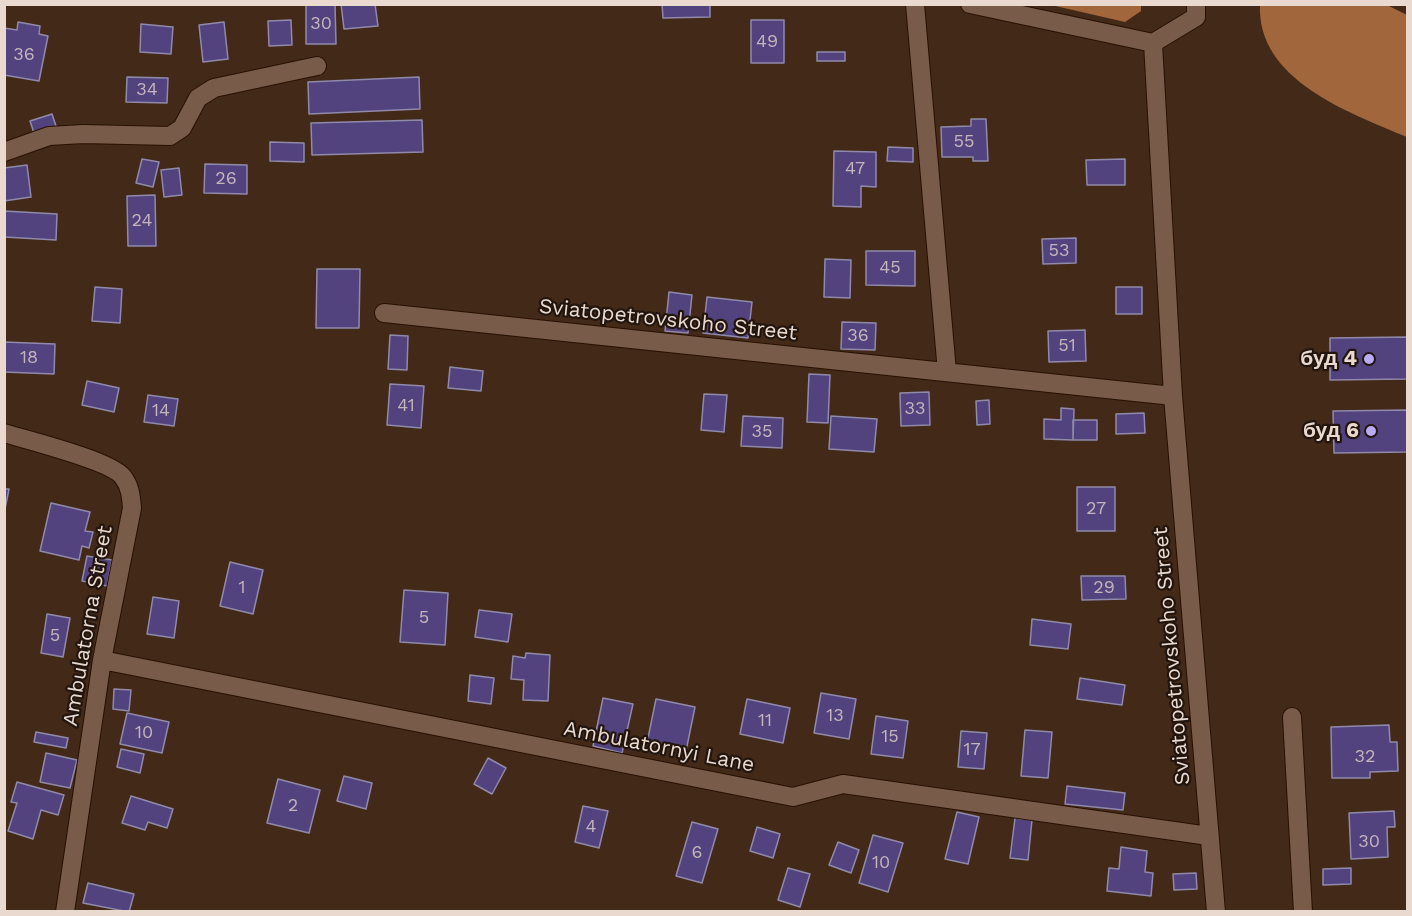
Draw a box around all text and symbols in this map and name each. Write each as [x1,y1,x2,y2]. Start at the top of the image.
house number: 30 [310,13,332,35]
house number: 49 [756,31,778,53]
house number: 36 [13,44,35,66]
house number: 34 [136,79,158,101]
house number: 55 [954,131,974,153]
house number: 47 [845,158,865,180]
house number: 26 [215,168,237,190]
house number: 24 [132,210,152,232]
house number: 53 [1049,240,1069,262]
house number: 45 [879,257,901,279]
street label: Sviatopetrovskoho Street [538,294,798,346]
house number: 36 [847,325,869,347]
house number: 51 [1058,335,1076,357]
place label: буд 4 [1300,346,1357,372]
house number: 18 [20,347,38,369]
marker: буд 4 [1362,352,1376,366]
house number: 41 [397,395,415,417]
house number: 33 [905,398,925,420]
house number: 14 [152,400,170,422]
place label: буд 6 [1303,418,1359,444]
house number: 35 [752,421,772,443]
marker: буд 6 [1364,424,1378,438]
house number: 27 [1086,498,1106,520]
street label: Ambulatorna Street [58,524,118,728]
street label: Sviatopetrovskoho Street [1148,526,1196,786]
house number: 1 [238,577,246,599]
house number: 29 [1093,577,1115,599]
house number: 5 [419,607,429,629]
house number: 5 [50,625,60,647]
house number: 13 [826,705,844,727]
house number: 11 [758,710,772,732]
street label: Ambulatornyi Lane [562,716,756,778]
house number: 10 [135,722,153,744]
house number: 15 [881,726,899,748]
house number: 17 [963,739,981,761]
house number: 32 [1355,746,1375,768]
house number: 2 [288,795,298,817]
house number: 4 [586,816,596,838]
house number: 30 [1358,831,1380,853]
house number: 6 [692,842,702,864]
house number: 10 [872,852,890,874]

